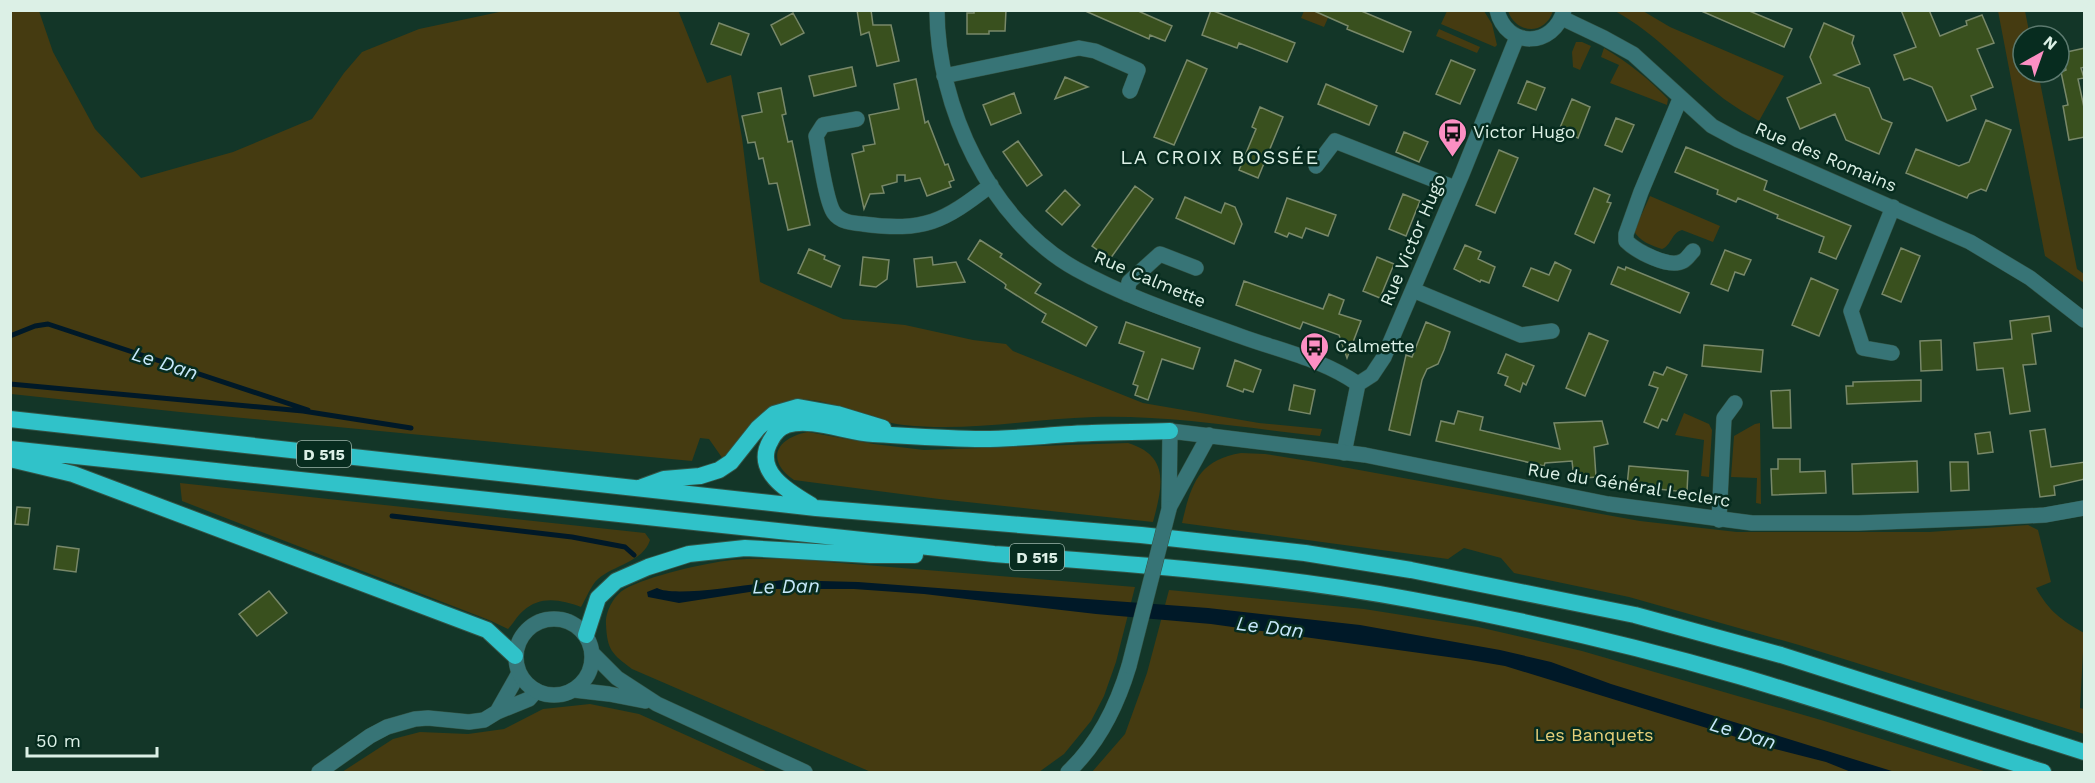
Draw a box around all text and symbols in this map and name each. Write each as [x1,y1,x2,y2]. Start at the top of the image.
north arrow [2011,24,2071,84]
text: N [2040,32,2061,54]
bus stop icon: Victor Hugo [1436,116,1468,158]
street label: Rue des Romains [1752,117,1900,196]
place label: Victor Hugo [1473,121,1576,142]
district label: LA CROIX BOSSÉE [1120,145,1320,169]
street label: Rue Victor Hugo [1375,171,1450,309]
street label: Rue Calmette [1091,246,1209,311]
bus stop icon: Calmette [1298,330,1330,372]
place label: Calmette [1335,335,1415,356]
water label: Le Dan [129,341,201,385]
road number: D 515 [297,441,351,467]
street label: Rue du Général Leclerc [1526,458,1732,511]
road number: D 515 [1010,544,1064,570]
water label: Le Dan [752,573,820,599]
water label: Le Dan [1235,611,1305,643]
water label: Le Dan [1707,712,1779,754]
scale bar [27,720,158,758]
park label: Les Banquets [1534,724,1654,745]
text: 50 m [36,730,81,751]

